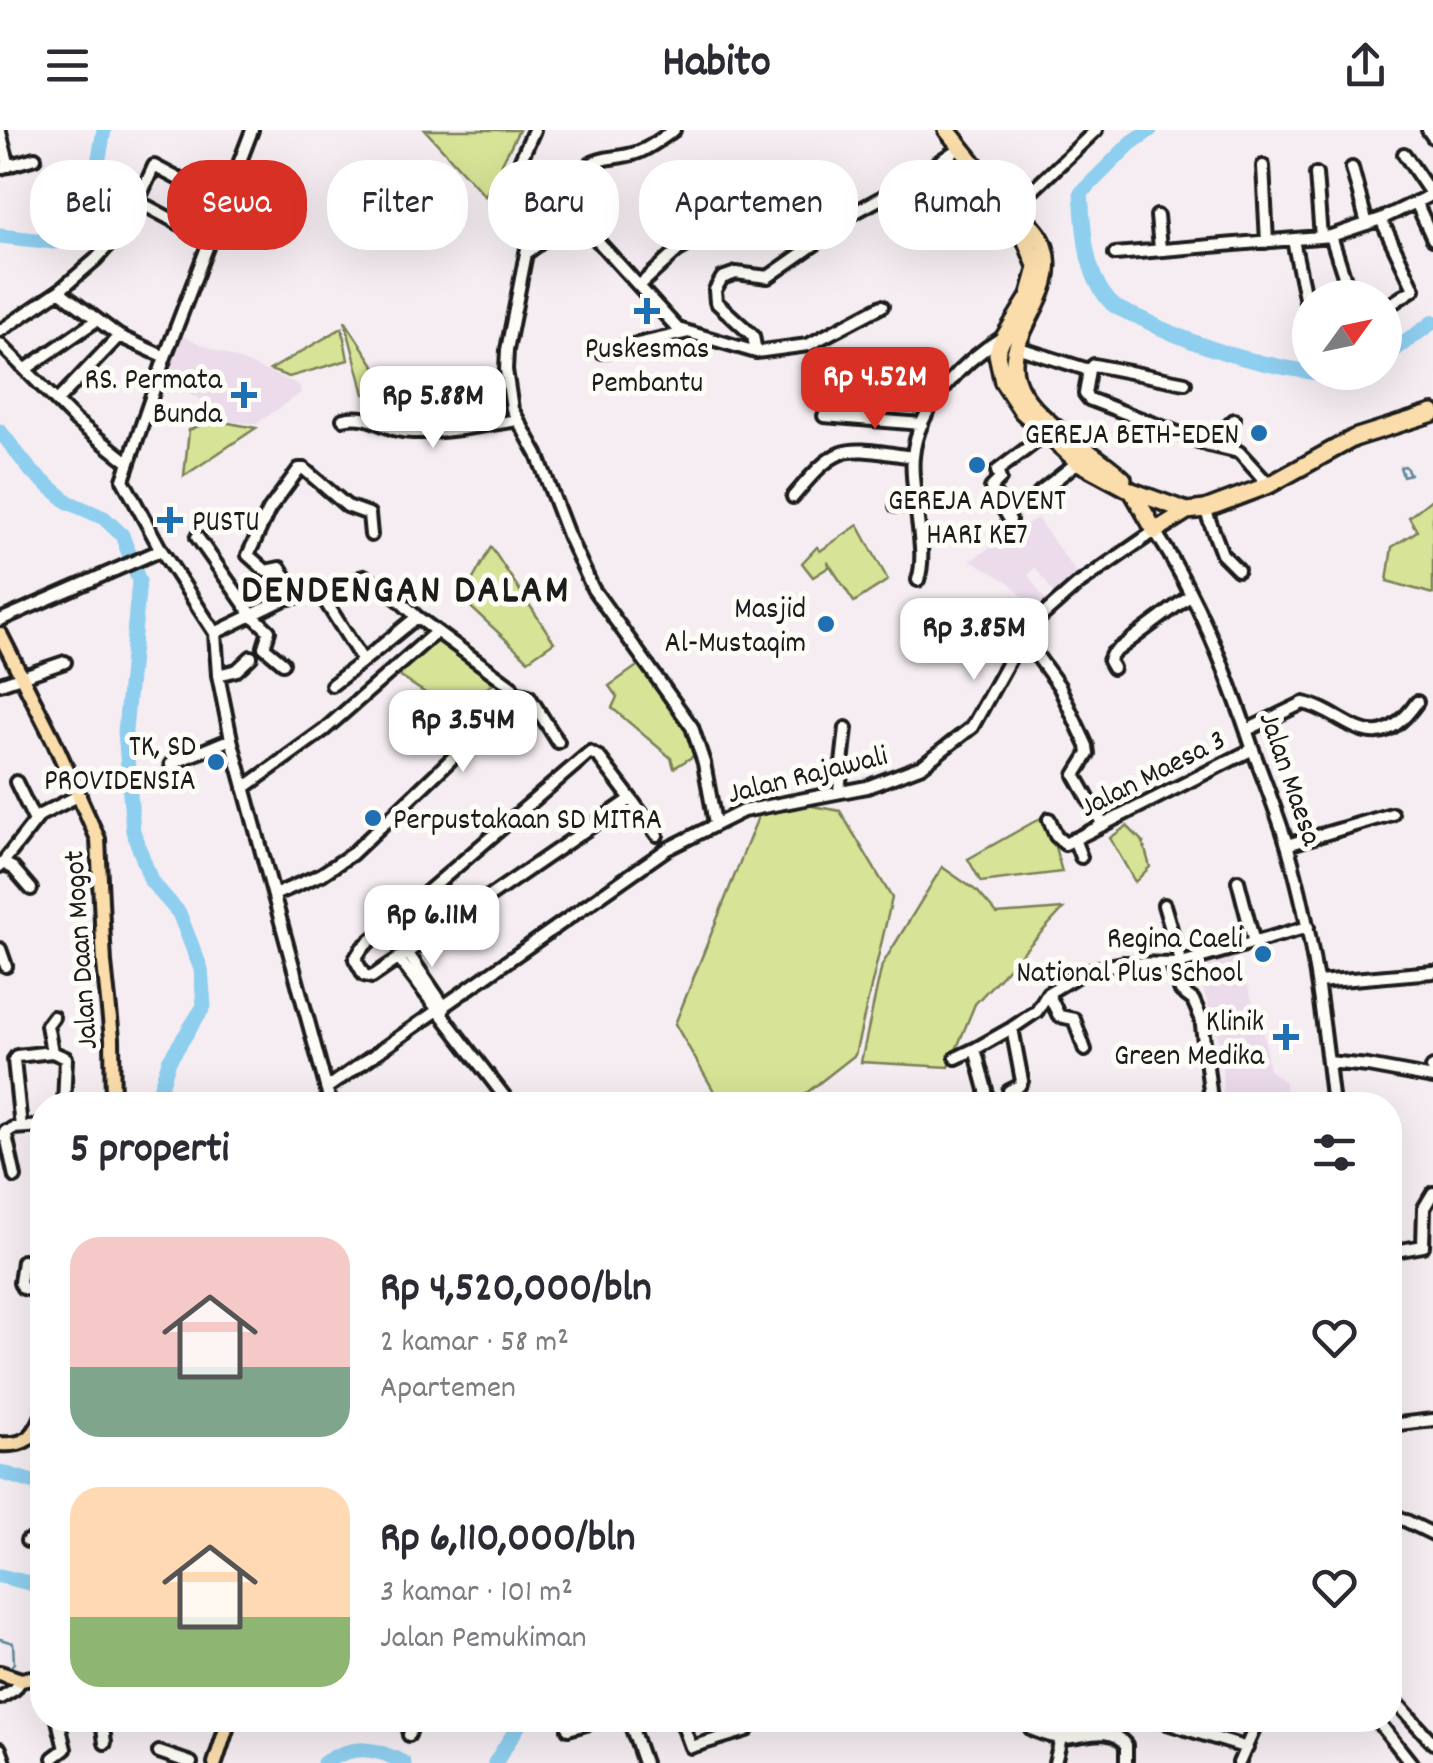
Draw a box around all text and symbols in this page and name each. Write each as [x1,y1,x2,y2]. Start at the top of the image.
text: Habito [662,33,771,97]
icon: menu [40,38,95,93]
icon: share [1338,38,1393,93]
chip: Beli [30,160,147,250]
chip: Sewa [167,160,307,250]
chip: Filter [327,160,468,250]
chip: Baru [488,160,619,250]
chip: Apartemen [639,160,858,250]
chip: Rumah [878,160,1036,250]
north arrow [1292,280,1402,390]
map controls [1292,280,1402,390]
marker: Puskesmas Pembantu [634,298,660,324]
place label: Puskesmas Pembantu [585,330,709,407]
pin: Rp 4.52M [772,347,978,432]
text: Rp 4.52M [823,356,927,402]
place label: RS. Permata Bunda [85,361,223,438]
pin: Rp 5.88M [330,366,536,451]
text: Rp 5.88M [382,375,484,421]
marker: RS. Permata Bunda [231,382,257,408]
place label: GEREJA BETH-EDEN [1025,416,1239,459]
marker: GEREJA BETH-EDEN [1248,422,1270,444]
marker: GEREJA ADVENT HARI KE7 [966,454,988,476]
place label: GEREJA ADVENT HARI KE7 [888,482,1066,559]
place label: PUSTU [192,503,260,546]
marker: PUSTU [157,507,183,533]
district label: DENDENGAN DALAM [241,565,571,622]
place label: Masjid Al-Mustaqim [664,590,806,667]
pin: Rp 3.85M [871,598,1077,683]
text: Rp 3.85M [922,607,1026,653]
marker: Masjid Al-Mustaqim [815,613,837,635]
pin: Rp 3.54M [360,690,566,775]
text: Rp 3.54M [411,699,515,745]
street label: Jalan Maesa [1245,707,1331,853]
street label: Jalan Maesa 3 [1074,721,1234,831]
place label: TK, SD PROVIDENSIA [44,728,196,805]
street label: Jalan Rajawali [724,737,893,818]
marker: TK, SD PROVIDENSIA [205,751,227,773]
place label: Perpustakaan SD MITRA [393,801,662,844]
marker: Perpustakaan SD MITRA [362,807,384,829]
street label: Jalan Daan Mogot [55,849,112,1051]
pin: Rp 6.11M [329,885,535,970]
text: Rp 6.11M [386,894,478,940]
place label: Regina Caeli National Plus School [1016,920,1243,997]
marker: Regina Caeli National Plus School [1252,943,1274,965]
place label: Klinik Green Medika [1114,1003,1265,1080]
marker: Klinik Green Medika [1273,1024,1299,1050]
text: 5 properti [70,1122,229,1182]
icon: filters [1307,1125,1362,1180]
text: Rp 4,520,000/bln [380,1261,652,1321]
icon: home [150,1277,270,1397]
icon: heart [1307,1310,1362,1365]
text: 2 kamar · 58 m² [380,1321,569,1367]
text: Apartemen [380,1367,516,1413]
text: Rp 6,110,000/bln [380,1511,636,1571]
icon: home [150,1527,270,1647]
icon: heart [1307,1560,1362,1615]
text: 3 kamar · 101 m² [380,1571,573,1617]
text: Jalan Pemukiman [380,1617,587,1663]

